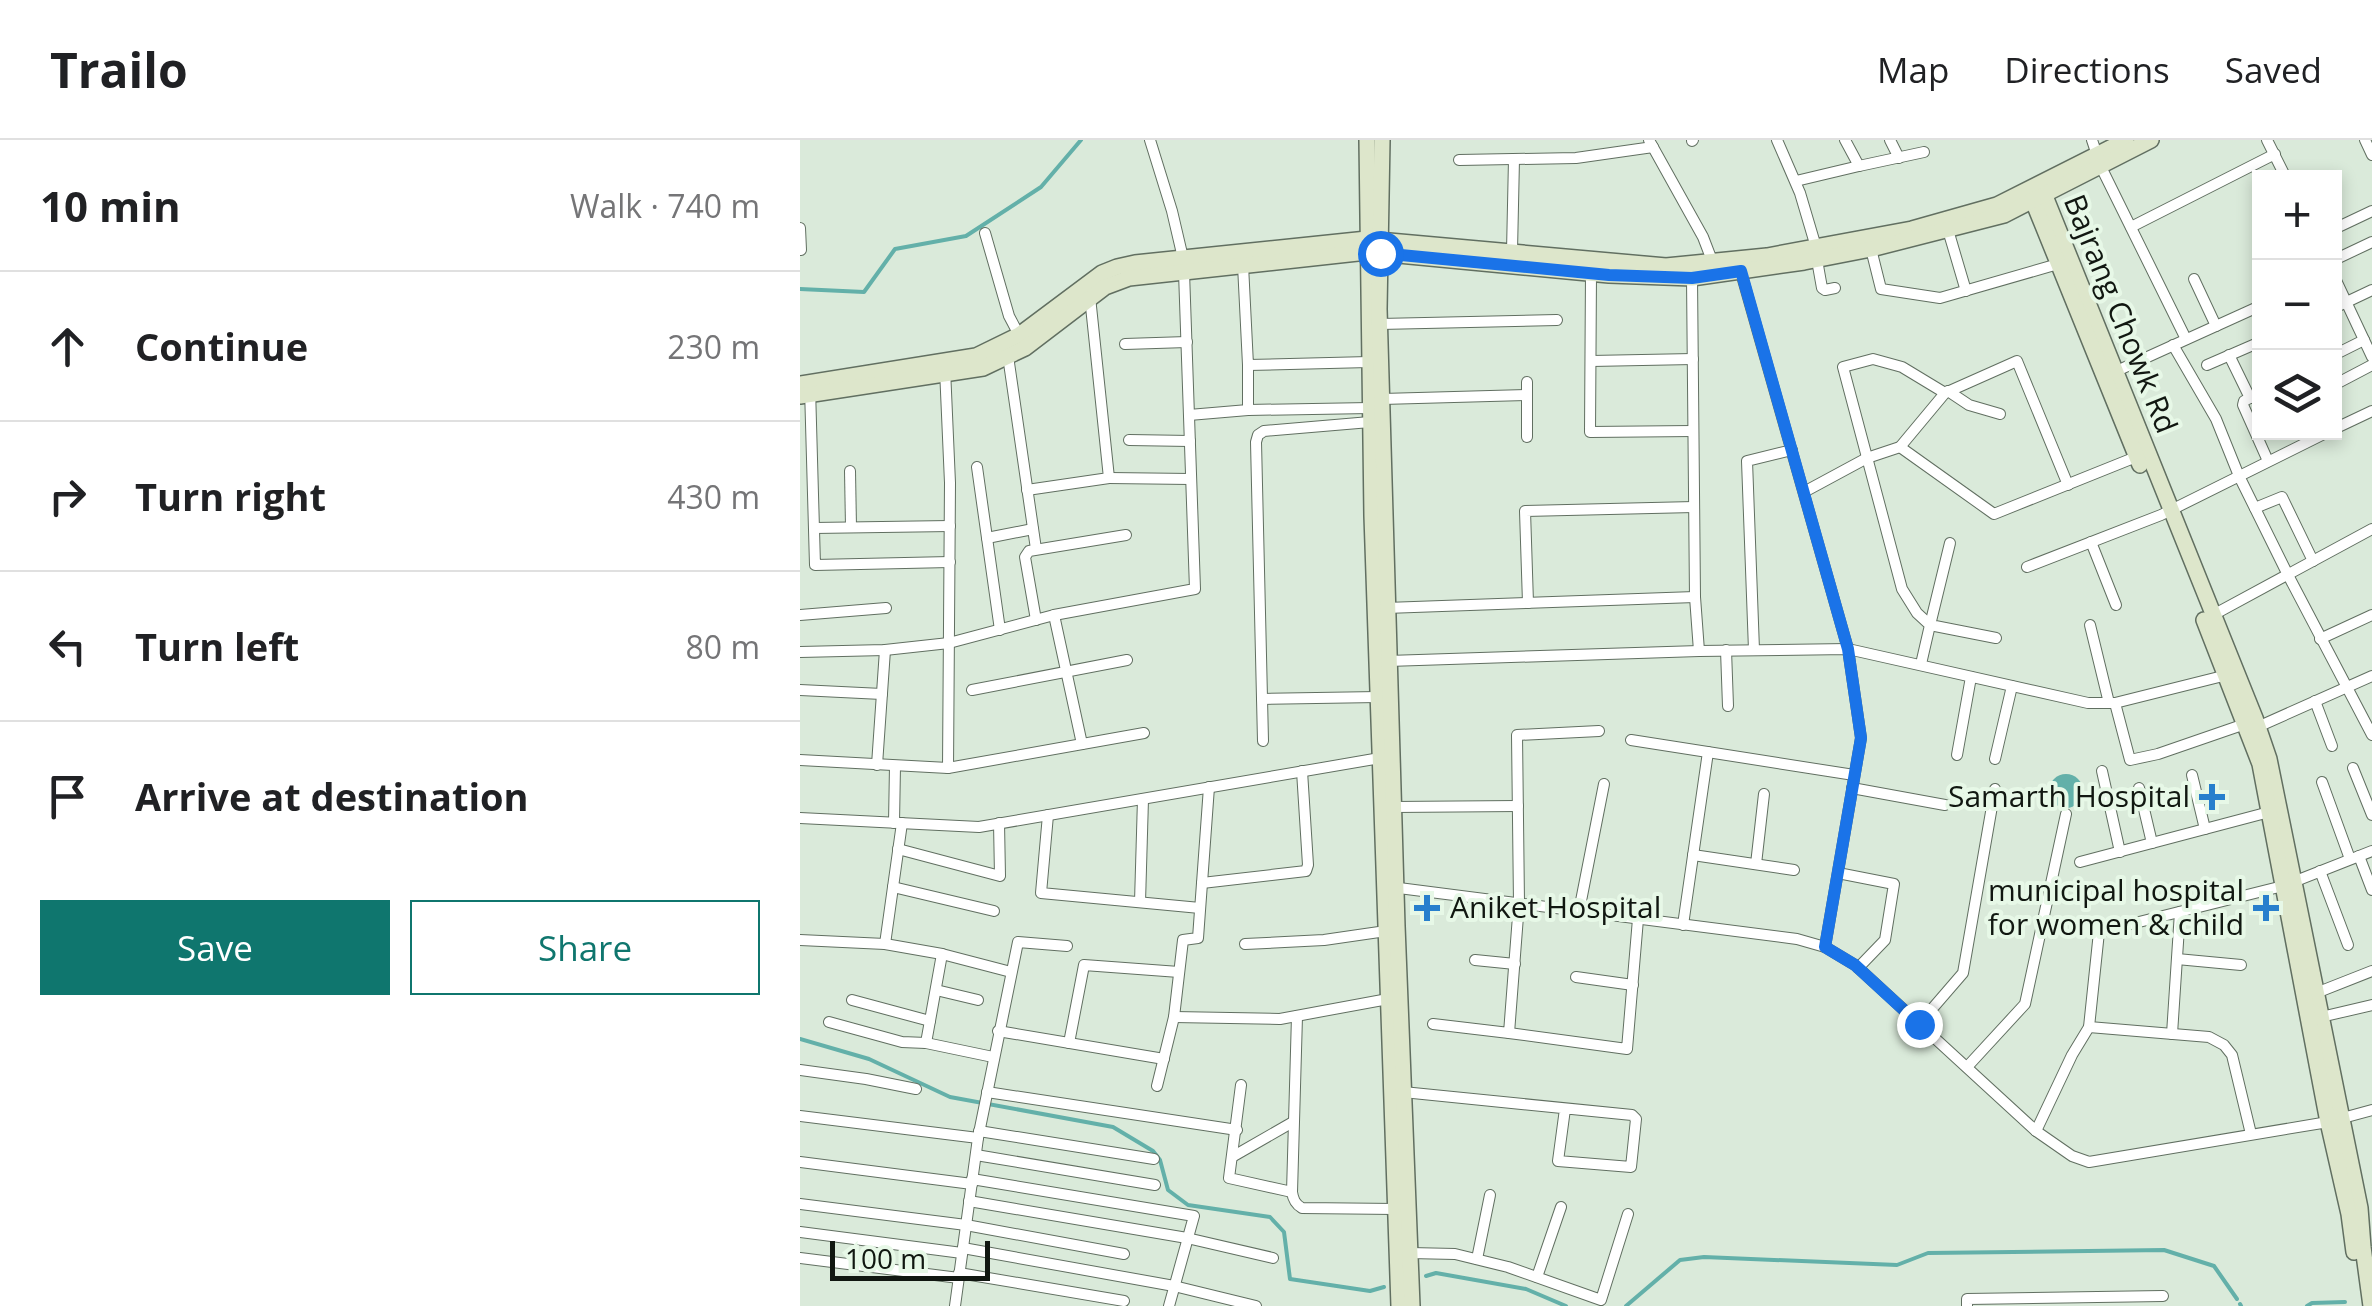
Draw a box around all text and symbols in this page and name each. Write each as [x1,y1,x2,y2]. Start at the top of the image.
text: Trailo [50,37,188,102]
text: Map [1877,46,1949,93]
text: Directions [2004,46,2170,93]
text: Saved [2225,46,2322,93]
map controls [2252,170,2342,440]
button: + [2252,170,2342,260]
text: 10 min [40,177,181,234]
text: Walk · 740 m [570,184,760,227]
street label: Bajrang Chowk Rd [2055,188,2188,439]
route start [1358,231,1404,277]
button: − [2252,260,2342,350]
icon: ahead [40,319,95,374]
text: Continue [135,320,308,372]
text: 230 m [667,325,760,368]
button: layers [2252,350,2342,440]
icon: right [40,469,95,524]
text: Turn right [135,470,326,522]
text: 430 m [667,475,760,518]
icon: left [40,619,95,674]
text: Turn left [135,620,299,672]
text: 80 m [685,625,760,668]
icon: arrive [40,769,95,824]
text: Arrive at destination [135,770,529,822]
place label: Samarth Hospital [1948,775,2190,816]
marker: Samarth Hospital [2199,784,2225,810]
place label: municipal hospital for women & child [1988,869,2244,944]
place label: Aniket Hospital [1450,886,1661,927]
marker: Aniket Hospital [1414,895,1440,921]
marker: municipal hospital for women & child [2253,895,2279,921]
button: Save [40,900,390,995]
button: Share [410,900,760,995]
route end [1897,1002,1943,1048]
scale bar [830,1236,990,1280]
text: 100 m [845,1239,926,1277]

